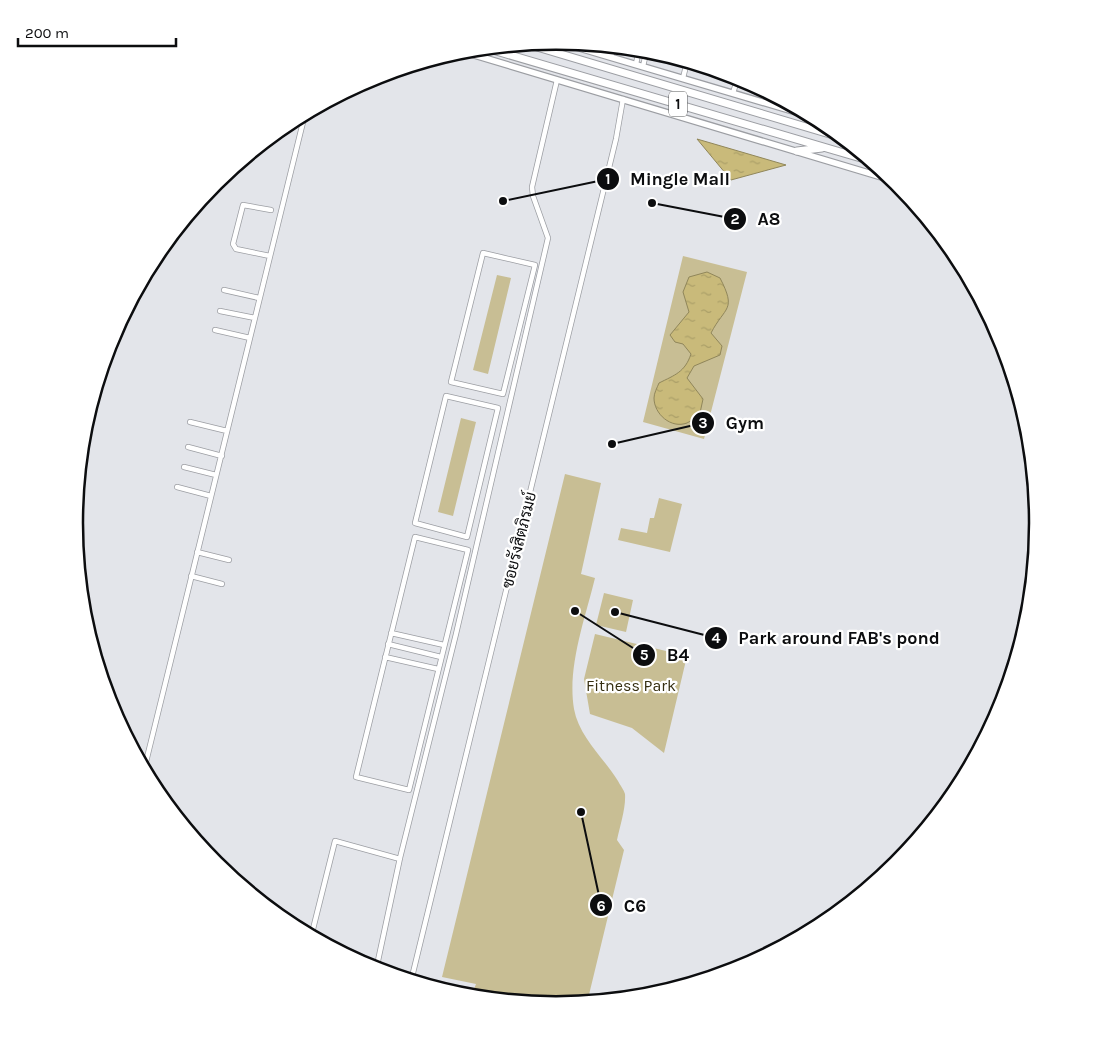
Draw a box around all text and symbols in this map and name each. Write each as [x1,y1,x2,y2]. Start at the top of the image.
scale bar [18,15,175,47]
text: 200 m [25,24,69,42]
road number: 1 [669,92,687,116]
callout: Mingle Mall [595,162,740,195]
text: Mingle Mall [630,168,730,190]
text: 1 [605,170,611,188]
callout: A8 [723,202,791,235]
text: A8 [758,208,780,230]
text: 2 [730,210,740,228]
callout: Gym [691,406,774,439]
text: Gym [726,412,764,434]
text: 3 [698,414,708,432]
street label: ซอยรังสิตภิรมย์ [495,489,540,590]
callout: Park around FAB's pond [703,622,950,655]
text: Park around FAB's pond [738,627,940,649]
text: 4 [712,629,721,647]
callout: B4 [631,638,699,671]
text: B4 [667,644,689,666]
text: 5 [640,646,649,664]
park label: Fitness Park [586,676,676,695]
callout: C6 [589,889,656,922]
text: C6 [624,895,646,917]
text: 6 [596,897,606,915]

